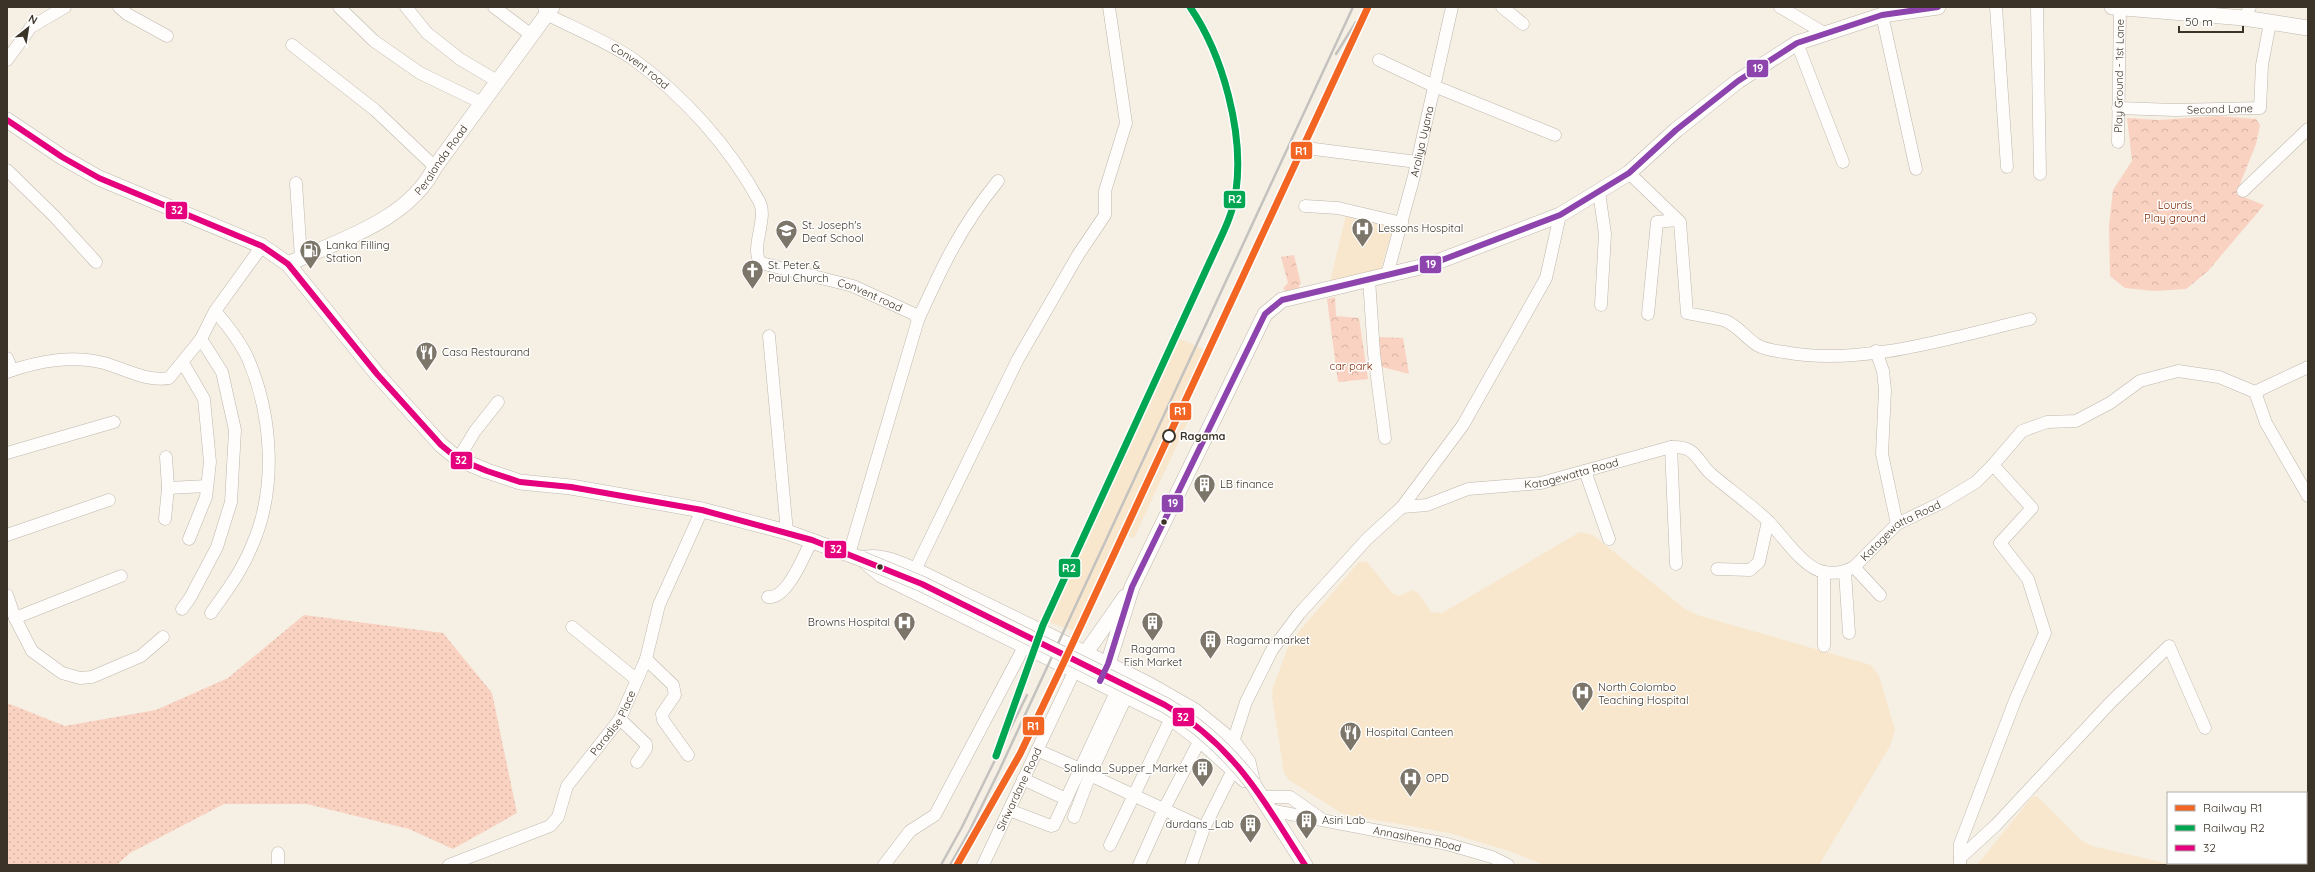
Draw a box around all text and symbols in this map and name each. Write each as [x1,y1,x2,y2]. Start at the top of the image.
north arrow [8,8,48,48]
scale bar [2179,8,2243,34]
text: N [26,11,40,27]
text: 50 m [2185,14,2213,29]
street label: Play Ground - 1st Lane [2111,19,2127,133]
street label: Convent road [608,40,672,92]
line badge: 19 [1746,59,1769,78]
text: 19 [1753,61,1763,75]
street label: Second Lane [2187,101,2253,117]
street label: Araliya Uyana [1407,105,1437,178]
street label: Peralanda Road [411,122,470,198]
line badge: R1 [1290,141,1313,160]
text: R1 [1295,144,1307,158]
line badge: R2 [1223,190,1246,209]
text: R2 [1228,192,1242,206]
park label: Lourds Play ground [2144,198,2206,225]
line badge: 32 [165,201,188,220]
text: 32 [171,203,183,217]
hospital icon: Lessons Hospital [1350,215,1376,248]
school or university icon: St. Joseph's Deaf School [774,218,800,251]
place label: St. Joseph's Deaf School [802,218,864,245]
place label: Lessons Hospital [1378,221,1463,235]
fuel station icon: Lanka Filling Station [297,238,323,271]
place label: Lanka Filling Station [326,238,390,265]
line badge: 19 [1419,255,1442,274]
text: 19 [1426,257,1436,271]
church icon: St. Peter & Paul Church [740,258,766,291]
place label: St. Peter & Paul Church [768,258,828,285]
street label: Convent road [836,275,905,315]
restaurant icon: Casa Restaurand [414,339,440,372]
place label: Casa Restaurand [442,345,530,359]
park label: car park [1329,359,1373,373]
line badge: R1 [1169,402,1192,421]
text: R1 [1174,404,1186,418]
marker: Ragama [1162,429,1176,443]
place label: Ragama [1180,429,1226,443]
line badge: 32 [450,451,473,470]
text: 32 [455,453,467,467]
street label: Katagewatta Road [1524,455,1620,491]
building icon: LB finance [1191,471,1217,504]
place label: LB finance [1220,477,1274,491]
line badge: 19 [1161,494,1184,513]
text: 19 [1168,496,1178,510]
street label: Katagewatta Road [1857,497,1943,564]
unlabelled marker [1159,517,1169,527]
line badge: 32 [824,540,847,559]
text: 32 [830,542,842,556]
line badge: R2 [1058,558,1081,578]
text: R2 [1062,561,1076,575]
unlabelled marker [875,562,885,572]
hospital icon: Browns Hospital [892,609,918,642]
building icon: Ragama Fish Market [1140,610,1166,643]
place label: Browns Hospital [808,615,890,629]
building icon: Ragama market [1198,627,1224,660]
place label: Ragama market [1226,633,1310,647]
place label: Ragama Fish Market [1124,642,1183,669]
hospital icon: North Colombo Teaching Hospital [1569,680,1595,713]
place label: North Colombo Teaching Hospital [1598,680,1688,707]
street label: Paradise Place [587,688,639,758]
line badge: 32 [1172,707,1195,727]
text: 32 [1177,710,1189,724]
line badge: R1 [1022,716,1045,736]
text: R1 [1027,719,1039,733]
restaurant icon: Hospital Canteen [1338,719,1364,752]
place label: Hospital Canteen [1366,725,1453,739]
street label: Siriwardane Road [993,745,1044,833]
building icon: Salinda_Supper_Market [1190,755,1216,788]
place label: Salinda_Supper_Market [1064,761,1188,775]
hospital icon: OPD [1398,765,1424,798]
place label: OPD [1426,771,1449,785]
legend [2167,792,2307,864]
text: Railway R1 [2203,800,2262,815]
building icon: Asiri Lab [1293,807,1319,840]
building icon: durdans_Lab [1237,811,1263,844]
place label: Asiri Lab [1322,813,1366,827]
place label: durdans_Lab [1166,817,1234,831]
text: Railway R2 [2203,820,2265,835]
street label: Annasihena Road [1372,823,1463,855]
text: 32 [2203,840,2216,855]

